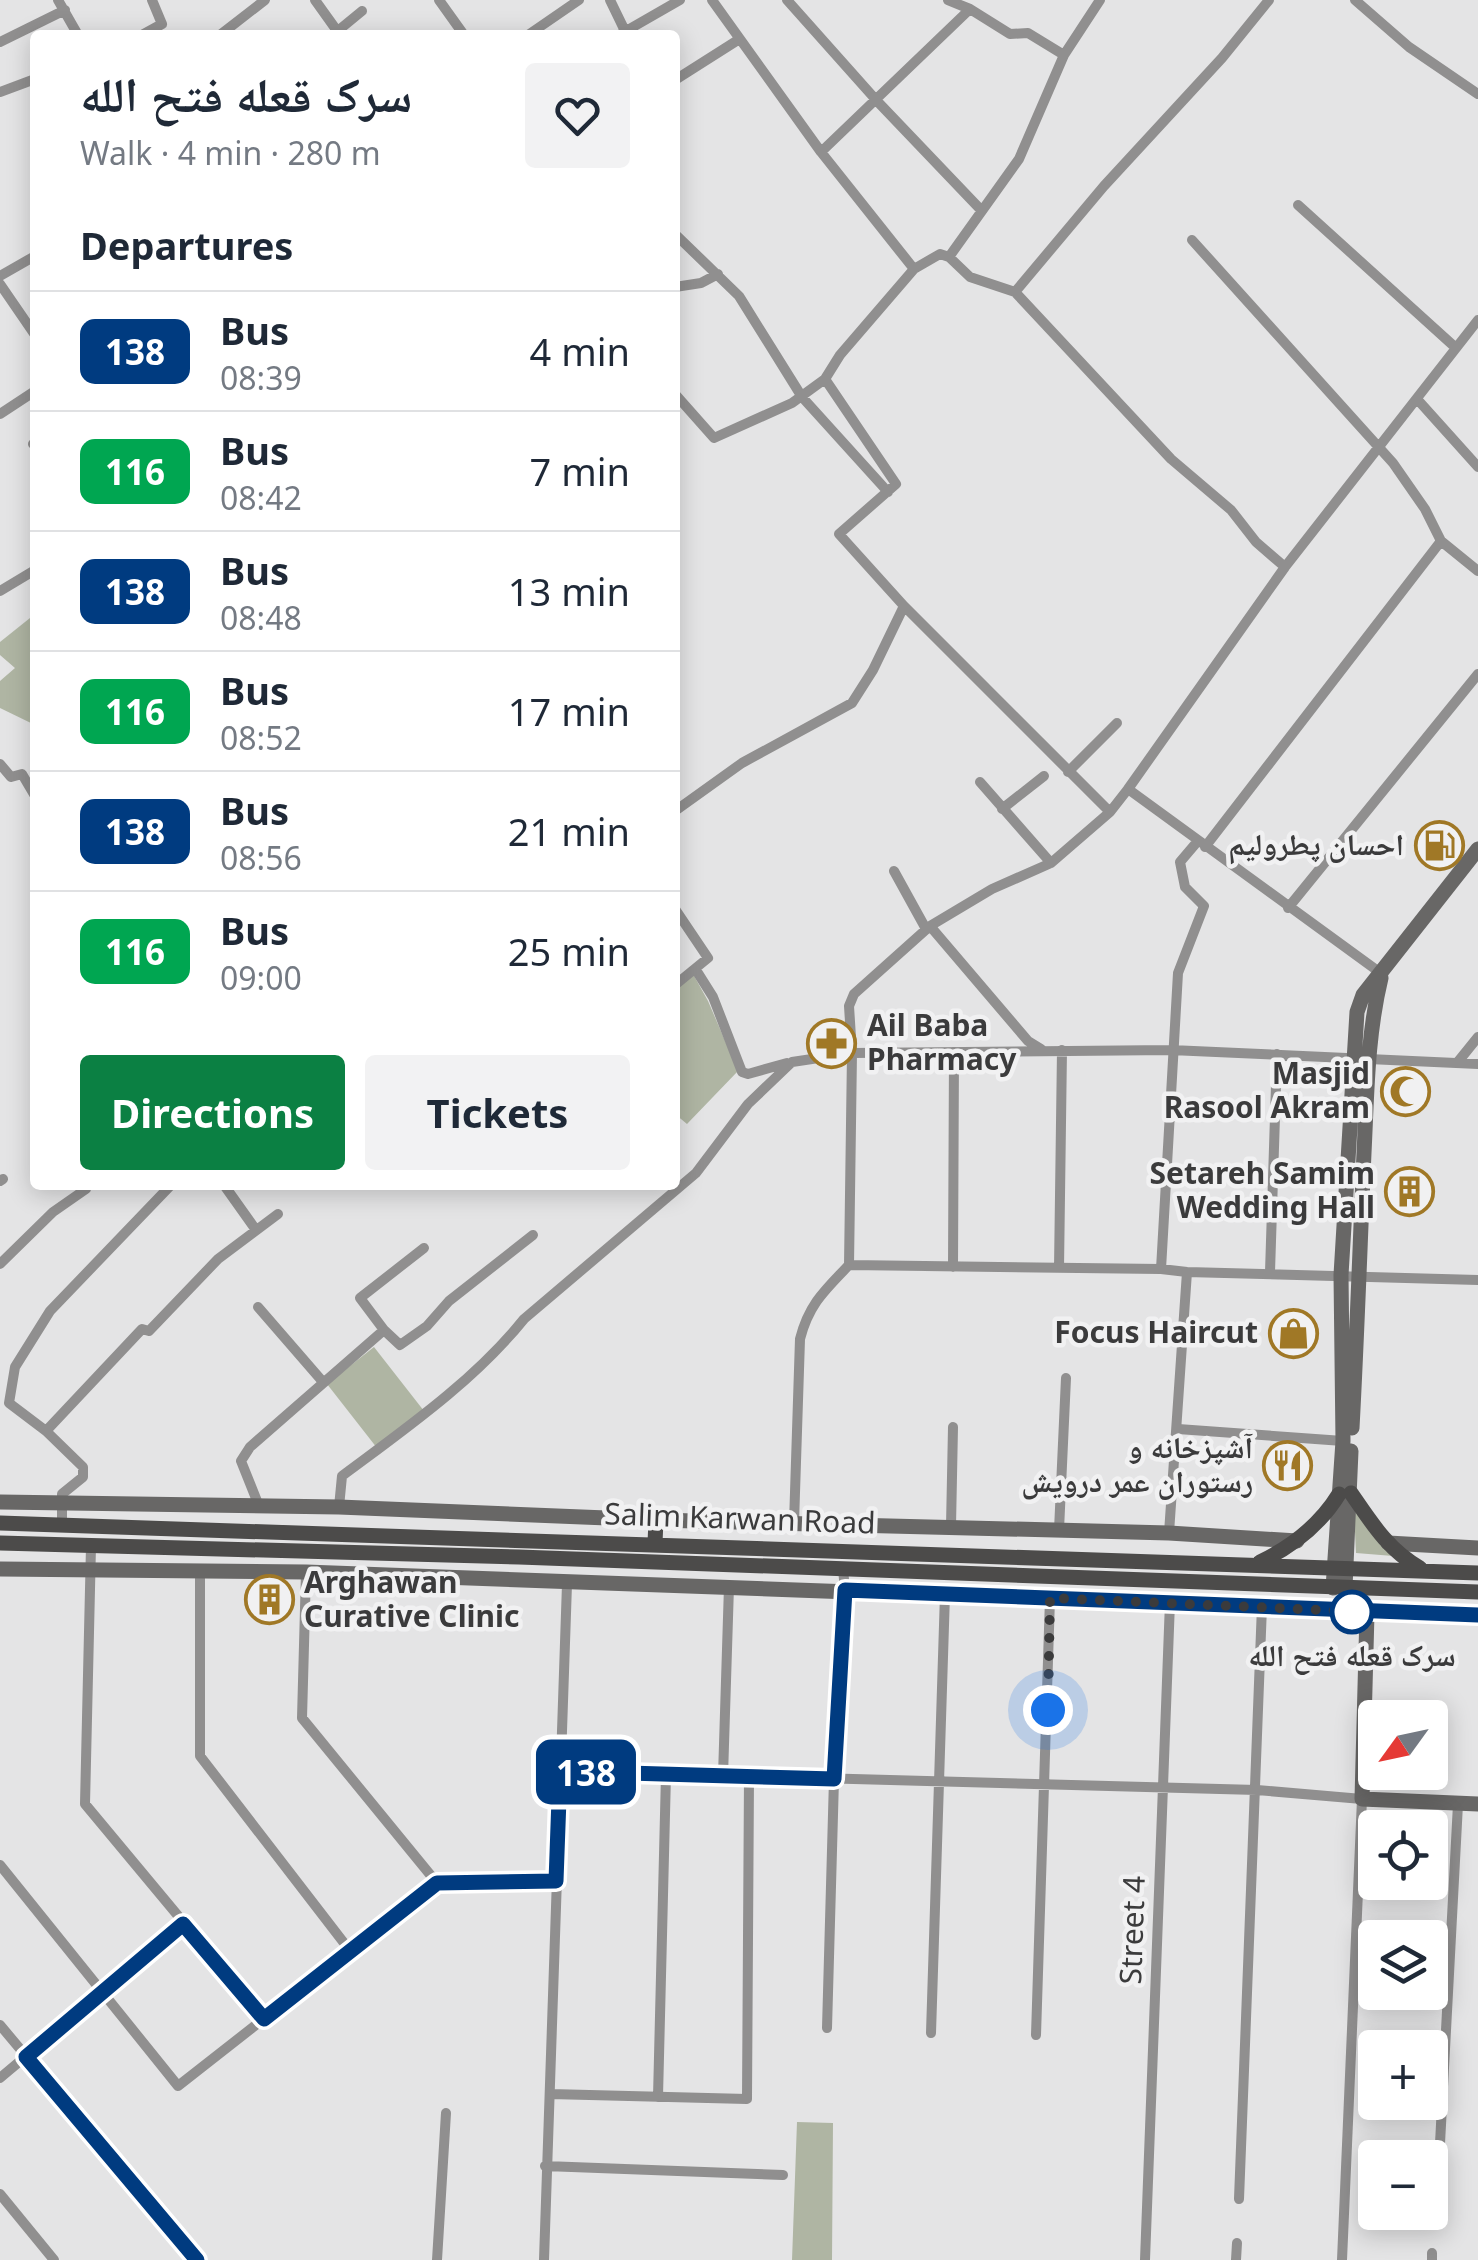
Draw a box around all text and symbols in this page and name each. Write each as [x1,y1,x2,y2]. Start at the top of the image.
text: سرک قعله فتح الله [80,61,412,126]
button: heart [525,63,630,168]
text: Walk · 4 min · 280 m [80,131,381,174]
text: Departures [80,219,293,271]
text: Bus [220,304,289,356]
text: 4 min [530,325,630,377]
text: 138 [105,328,165,375]
text: 08:39 [220,356,302,399]
text: Bus [220,424,289,476]
text: 7 min [530,445,630,497]
text: 116 [105,448,165,495]
text: 08:42 [220,476,302,519]
text: Bus [220,544,289,596]
text: 13 min [508,565,630,617]
text: 138 [105,568,165,615]
text: 08:48 [220,596,302,639]
text: Bus [220,664,289,716]
text: 17 min [508,685,630,737]
text: 116 [105,688,165,735]
text: 08:52 [220,716,302,759]
text: Bus [220,784,289,836]
text: 21 min [508,805,630,857]
text: 138 [105,808,165,855]
fuel station icon: احسان پطرولیم [1413,819,1465,871]
place label: احسان پطرولیم [1228,823,1404,865]
text: 08:56 [220,836,302,879]
text: Bus [220,904,289,956]
text: 25 min [508,925,630,977]
text: 116 [105,928,165,975]
text: 09:00 [220,956,302,999]
place label: Ail Baba Pharmacy [867,1004,1017,1079]
pharmacy icon: Ail Baba Pharmacy [806,1017,858,1069]
place label: Masjid Rasool Akram [1164,1052,1370,1127]
button: Directions [80,1055,345,1170]
button: Tickets [365,1055,630,1170]
mosque icon: Masjid Rasool Akram [1379,1065,1431,1117]
place label: Setareh Samim Wedding Hall [1150,1152,1375,1227]
building icon: Setareh Samim Wedding Hall [1384,1165,1436,1217]
shop icon: Focus Haircut [1267,1307,1319,1359]
place label: Focus Haircut [1054,1311,1258,1352]
place label: آشپزخانه و رستوران عمر درویش [1021,1426,1254,1501]
restaurant icon: آشپزخانه و رستوران عمر درویش [1262,1439,1314,1491]
street label: Salim Karwan Road [604,1492,876,1543]
place label: Arghawan Curative Clinic [304,1561,520,1636]
building icon: Arghawan Curative Clinic [243,1574,295,1626]
marker: سرک قعله فتح الله [1331,1591,1373,1633]
place label: سرک قعله فتح الله [1248,1634,1456,1675]
your location [1023,1685,1073,1735]
north arrow [1358,1700,1448,1790]
map controls [1358,1700,1448,2230]
line badge: 138 [528,1740,644,1804]
text: 138 [556,1749,616,1796]
button: locate [1358,1810,1448,1900]
street label: Street 4 [1109,1875,1154,1985]
button: layers [1358,1920,1448,2010]
button: + [1358,2030,1448,2120]
button: − [1358,2140,1448,2230]

